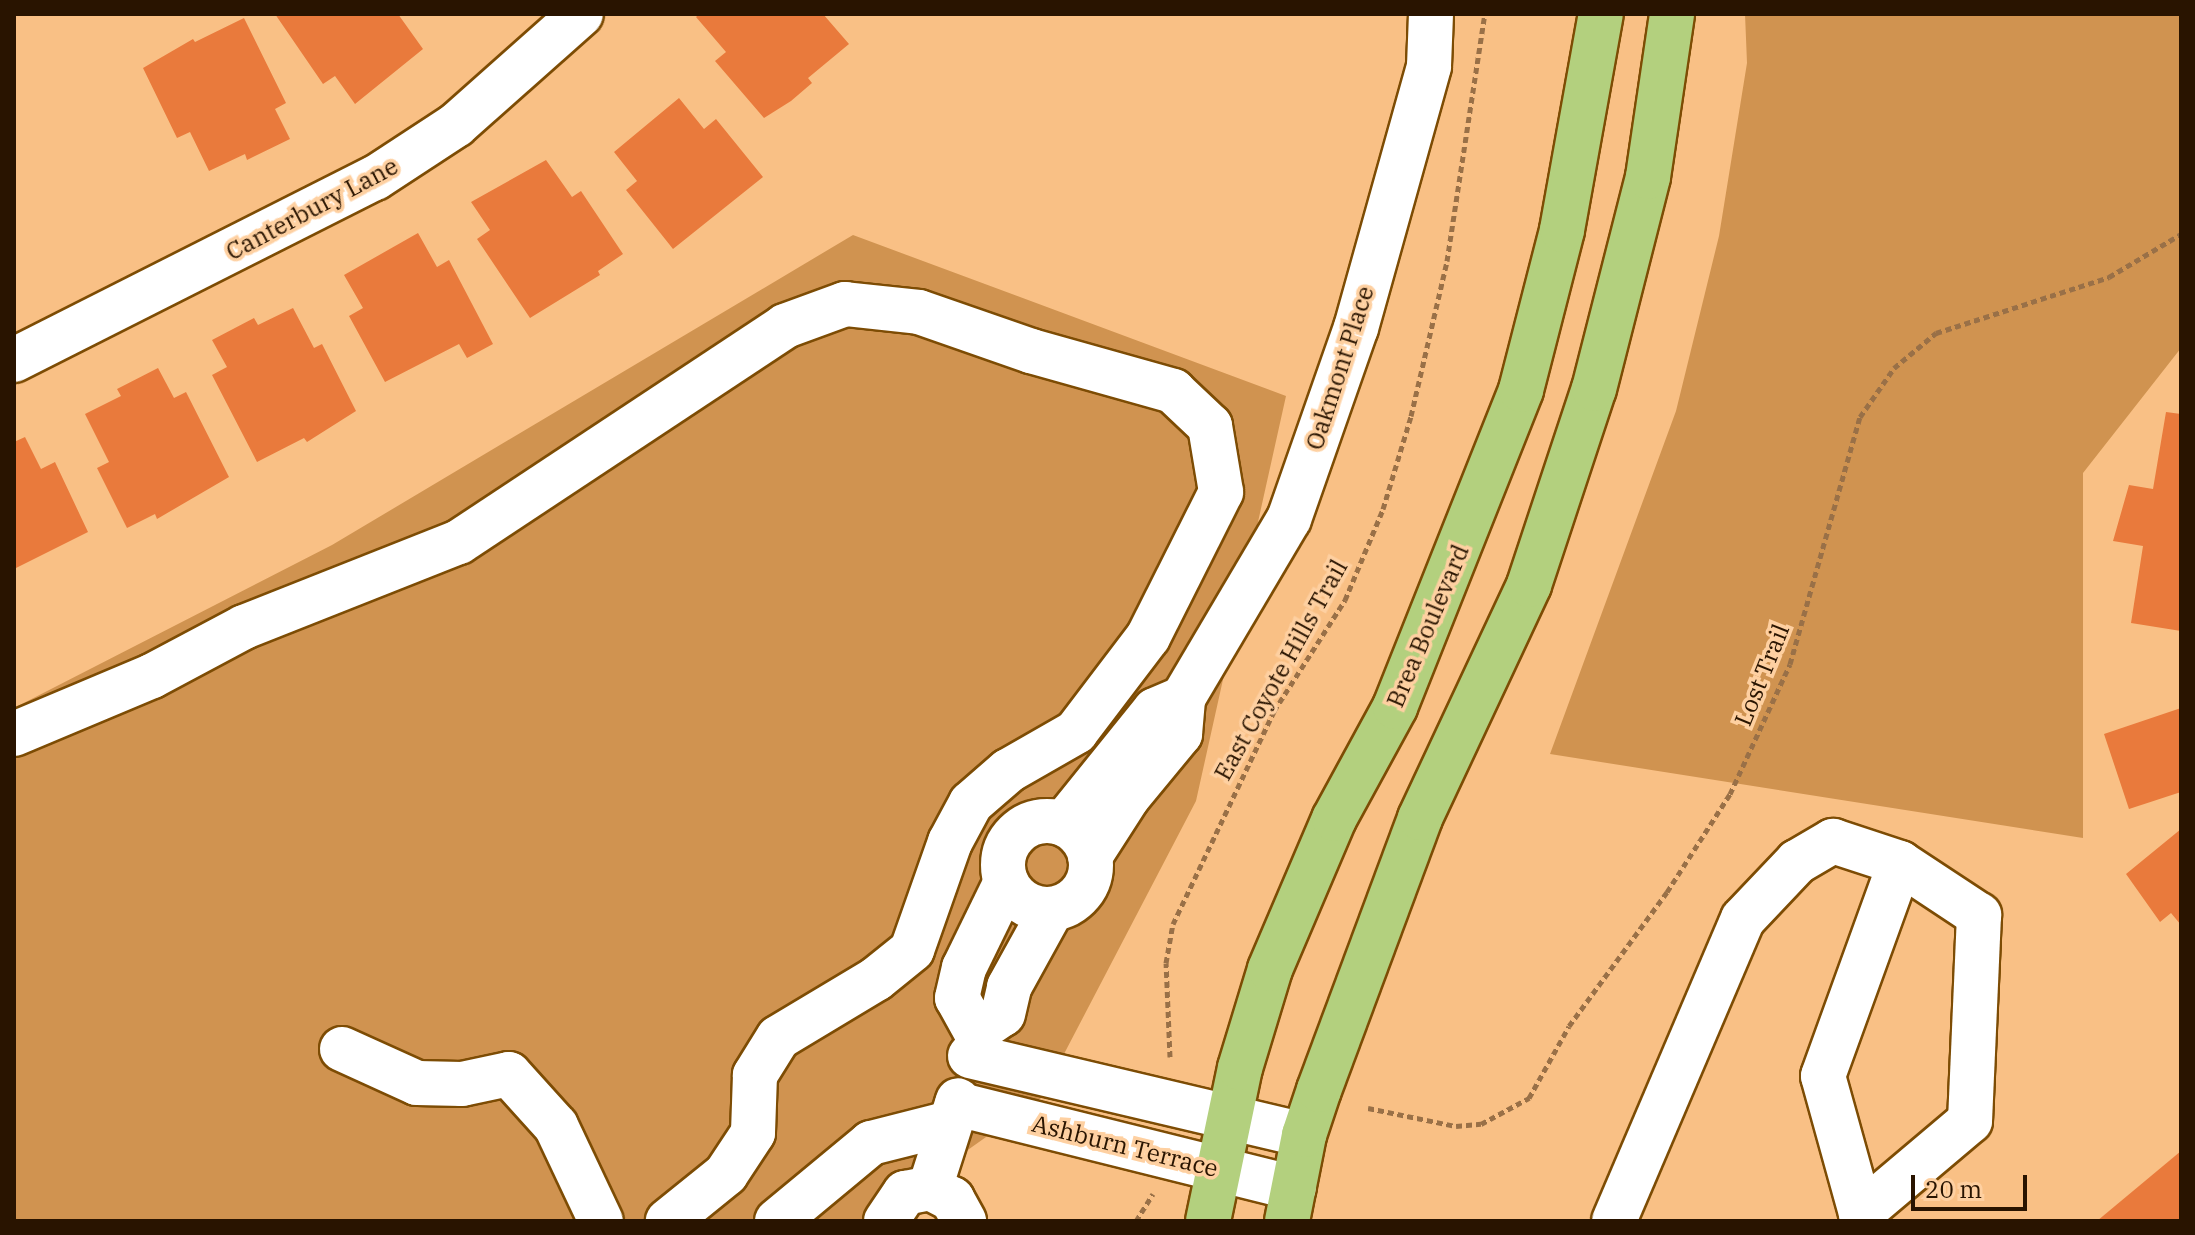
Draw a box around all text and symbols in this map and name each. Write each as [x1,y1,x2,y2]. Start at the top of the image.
street label: Canterbury Lane [221,152,403,266]
street label: Oakmont Place [1300,283,1380,453]
street label: Brea Boulevard [1381,540,1475,712]
street label: East Coyote Hills Trail [1208,555,1354,785]
street label: Lost Trail [1729,620,1795,730]
street label: Ashburn Terrace [1029,1109,1221,1183]
scale bar [1915,1159,2031,1209]
text: 20 m [1925,1173,1982,1205]

